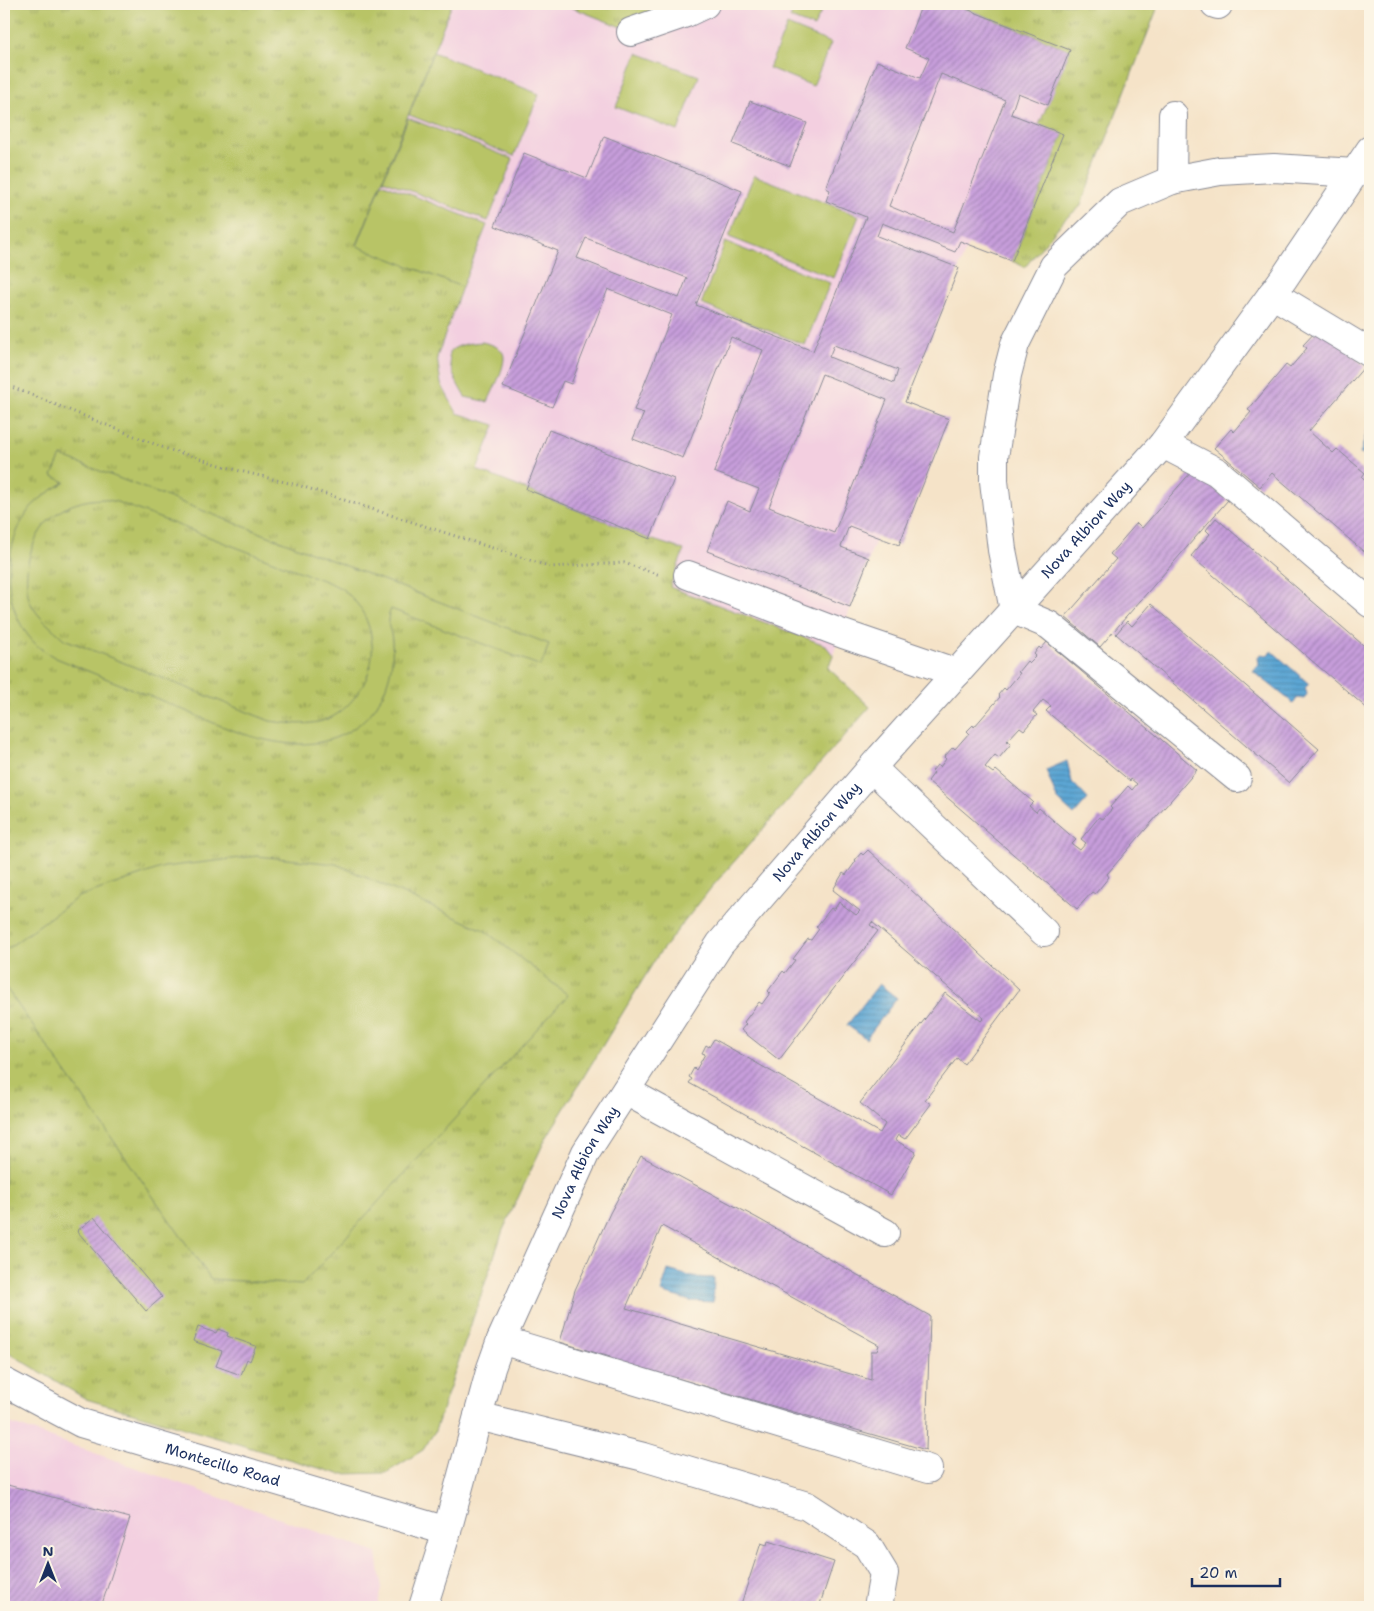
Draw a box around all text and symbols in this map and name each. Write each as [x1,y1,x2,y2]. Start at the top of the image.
street label: Nova Albion Way [1037,476,1135,583]
street label: Nova Albion Way [768,778,865,886]
street label: Nova Albion Way [547,1102,623,1222]
street label: Montecillo Road [163,1438,283,1491]
north arrow [22,1538,72,1588]
text: N [42,1542,54,1560]
scale bar [1192,1556,1279,1588]
text: 20 m [1199,1563,1238,1583]

